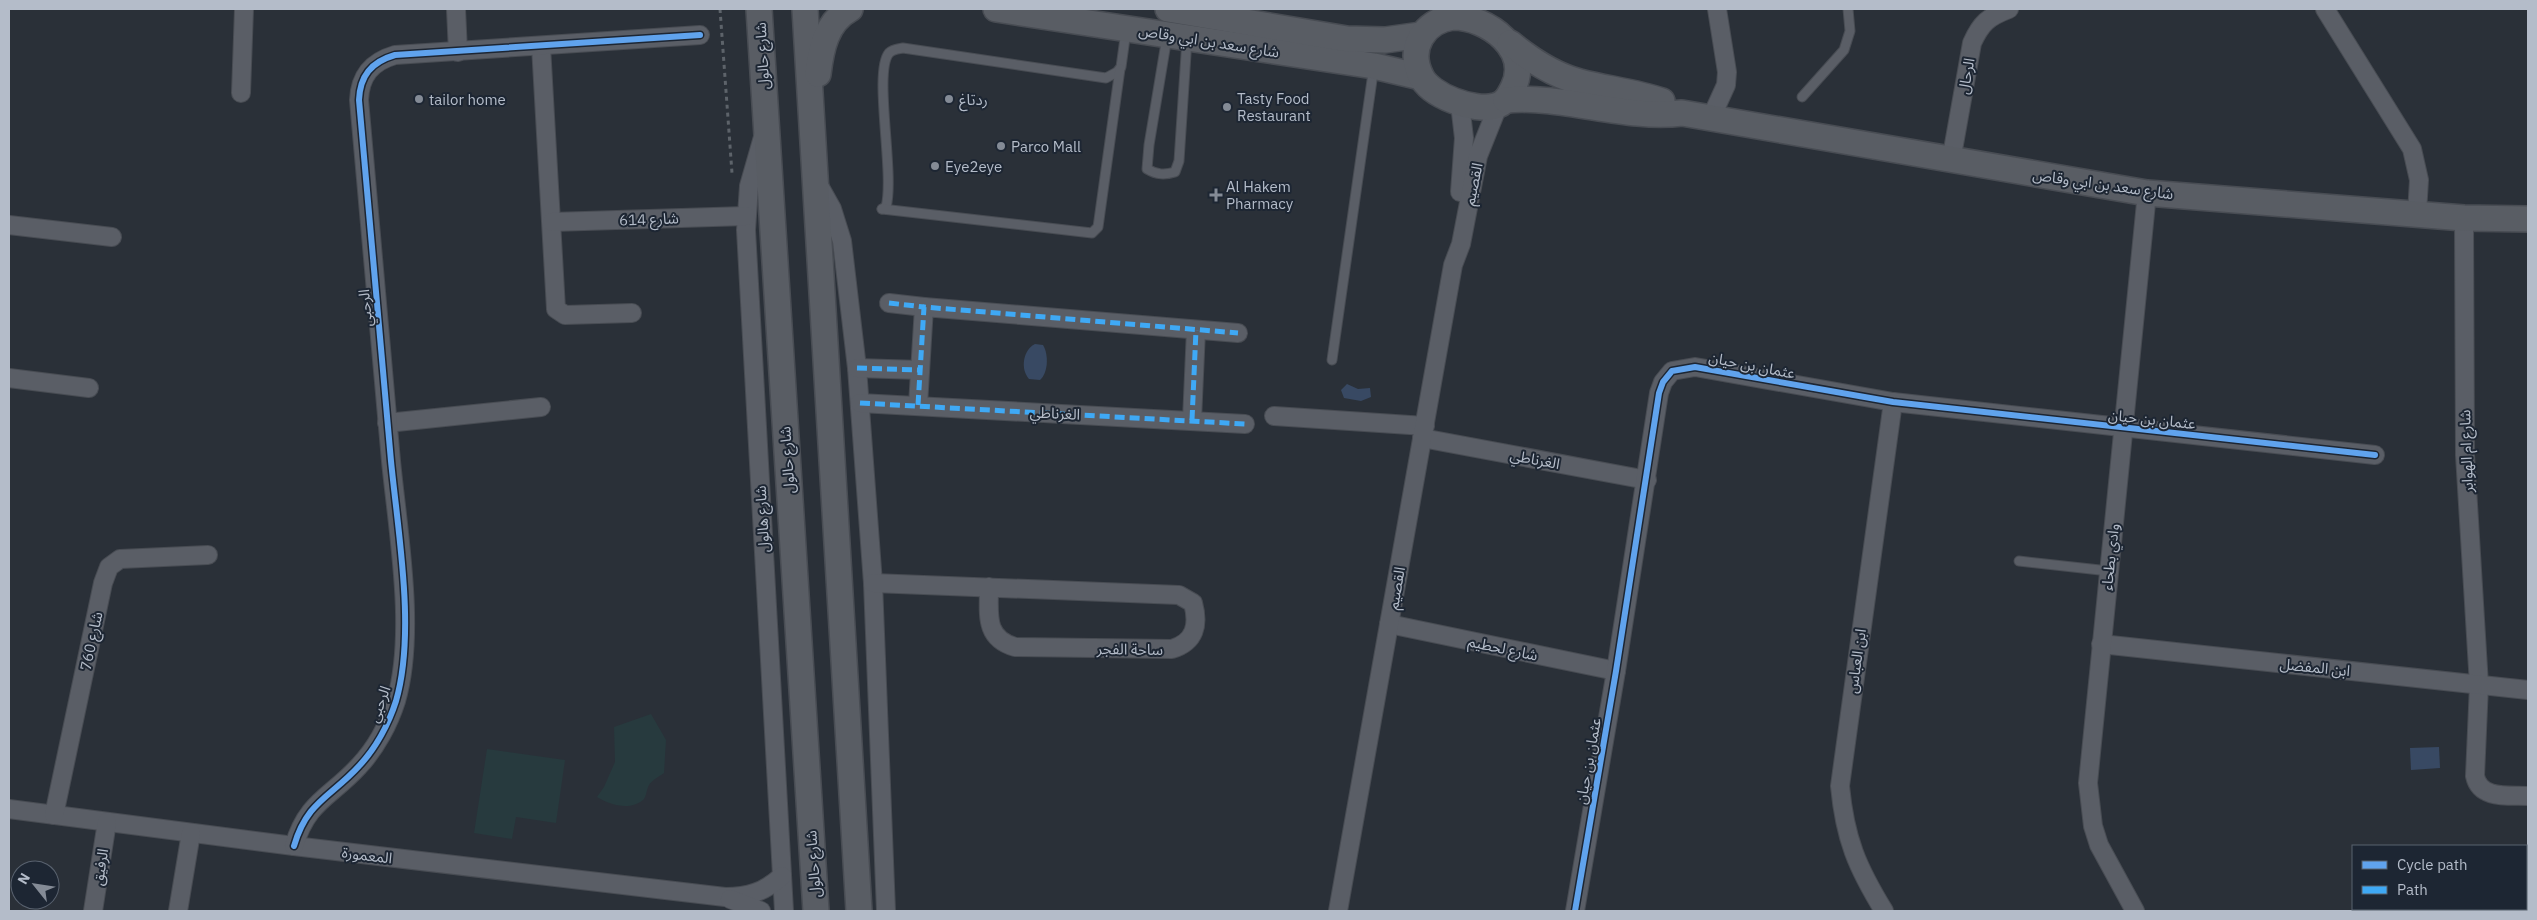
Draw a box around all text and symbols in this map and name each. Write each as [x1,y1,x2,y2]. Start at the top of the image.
street label: شارع حالول [751,21,776,90]
street label: شارع سعد بن ابي وقاص [1137,21,1281,64]
street label: الرحال [1953,56,1979,96]
place label: Tasty Food Restaurant [1237,89,1311,125]
place label: tailor home [429,90,506,109]
place label: ردتاغ [959,90,988,112]
marker: tailor home [413,93,425,105]
marker: ردتاغ [943,93,955,105]
marker: Tasty Food Restaurant [1221,101,1233,113]
place label: Parco Mall [1011,137,1081,156]
marker: Parco Mall [995,140,1007,152]
place label: Eye2eye [945,157,1002,176]
marker: Eye2eye [929,160,941,172]
street label: القصيم [1459,161,1489,207]
street label: شارع سعد بن ابي وقاص [2031,165,2175,206]
place label: Al Hakem Pharmacy [1226,177,1294,213]
marker: Al Hakem Pharmacy [1210,189,1222,201]
street label: شارع 614 [619,208,680,233]
street label: الرحبي [354,288,379,328]
street label: عثمان بن حيان [1707,347,1797,383]
street label: الغرناطي [1029,402,1081,426]
street label: عثمان بن حيان [2107,405,2197,433]
street label: شارع ام الهوابر [2455,409,2480,494]
street label: شارع حالول [775,425,802,494]
street label: الغرناطي [1508,445,1562,476]
street label: شارع هالول [751,485,776,553]
street label: وادي بطحاء [2097,523,2125,592]
street label: القصيم [1383,565,1411,611]
street label: شارع 760 [75,610,109,673]
street label: ابن العباس [1842,627,1870,695]
street label: شارع لحطيم [1466,631,1540,668]
street label: ساحة الفجر [1096,639,1163,659]
street label: ابن المفضل [2279,654,2351,680]
street label: الرحبي [364,683,397,726]
street label: عثمان بن حيان [1571,716,1605,806]
street label: شارع حالول [801,829,828,898]
street label: المعمورة [341,842,393,868]
legend [2352,845,2527,910]
street label: الرفيق [88,847,113,887]
text: Cycle path [2397,855,2468,874]
north arrow [10,860,60,910]
text: N [13,870,34,887]
text: Path [2397,880,2428,899]

